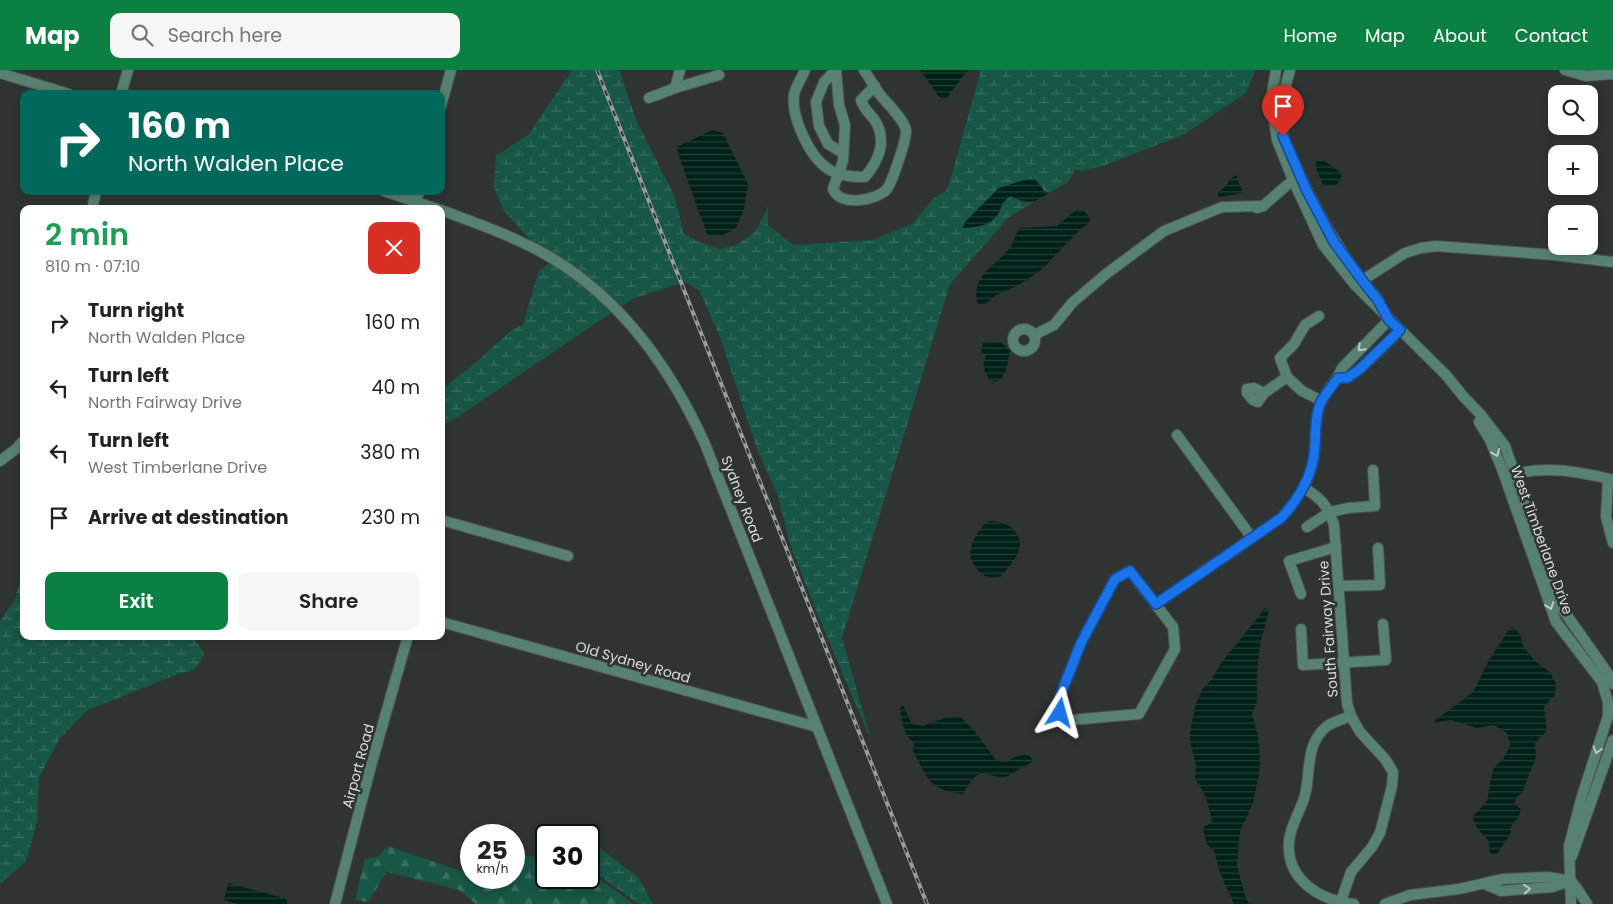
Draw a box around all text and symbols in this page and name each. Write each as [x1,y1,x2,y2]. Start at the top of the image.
search box [110,13,460,58]
text: Map [25,19,80,52]
icon: search [128,21,156,49]
text: Search here [168,22,282,49]
text: Home [1283,23,1337,48]
text: Map [1365,23,1405,48]
text: About [1433,23,1487,48]
text: Contact [1515,23,1588,48]
pin [1262,85,1304,136]
map controls [1548,85,1598,255]
button: search [1548,85,1598,135]
icon: arrive [1269,92,1297,120]
text: 160 m [128,101,231,150]
icon: right [45,110,110,175]
button: + [1548,145,1598,195]
text: North Walden Place [128,148,344,179]
button: − [1548,205,1598,255]
text: 2 min [45,213,129,256]
button: close [368,222,420,274]
text: 810 m · 07:10 [45,255,140,278]
text: Turn right [88,297,184,324]
icon: right [45,309,73,337]
text: 160 m [365,309,420,336]
text: North Walden Place [88,326,245,349]
one-way arrow [1358,342,1367,351]
text: Turn left [88,362,169,389]
icon: left [45,374,73,402]
text: 40 m [371,374,420,401]
text: North Fairway Drive [88,391,242,414]
text: Turn left [88,427,169,454]
icon: left [45,439,73,467]
text: 380 m [360,439,420,466]
one-way arrow [1489,448,1500,457]
street label: Sydney Road [716,453,768,545]
text: West Timberlane Drive [88,456,267,479]
street label: West Timberlane Drive [1506,463,1578,617]
icon: arrive [45,504,73,532]
text: Arrive at destination [88,504,289,531]
text: 230 m [361,504,420,531]
street label: South Fairway Drive [1313,560,1343,698]
button: Exit [45,572,228,630]
button: Share [238,572,420,630]
one-way arrow [1544,601,1554,610]
street label: Old Sydney Road [573,636,693,688]
position arrow [1033,686,1085,738]
street label: Airport Road [337,721,379,811]
one-way arrow [1593,745,1603,753]
speed limit sign: 30 [535,824,600,889]
text: 25 [477,833,508,868]
text: km/h [477,860,508,877]
one-way arrow [1523,883,1531,894]

